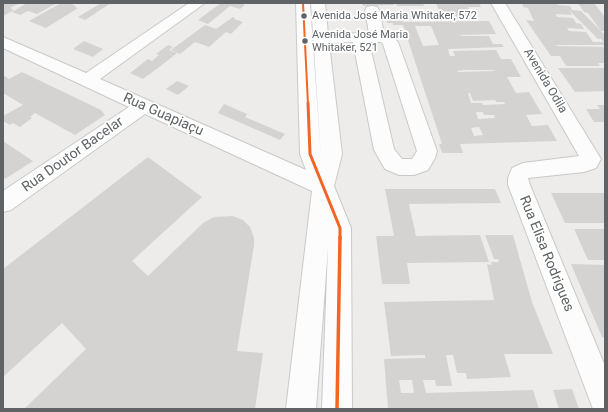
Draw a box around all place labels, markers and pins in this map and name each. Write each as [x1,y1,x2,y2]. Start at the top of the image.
place label: Avenida José Maria Whitaker, 572 [312,9,477,23]
marker: Avenida José Maria Whitaker, 572 [299,11,309,21]
place label: Avenida José Maria Whitaker, 521 [312,28,408,54]
marker: Avenida José Maria Whitaker, 521 [300,36,310,46]

